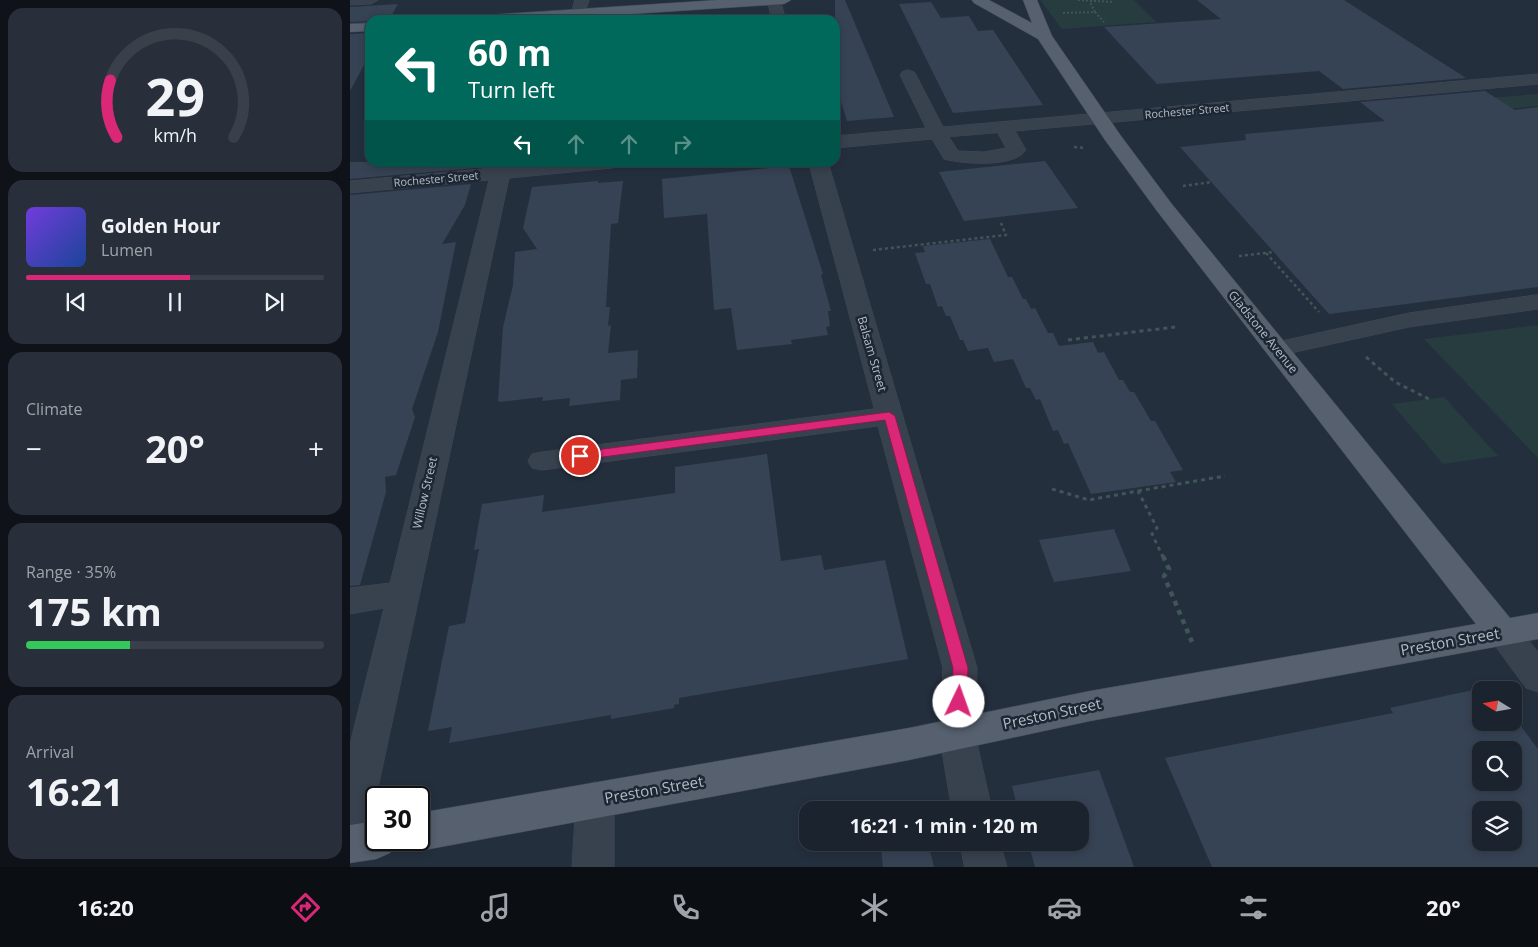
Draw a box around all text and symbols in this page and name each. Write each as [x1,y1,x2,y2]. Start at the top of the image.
text: 60 m [468,29,551,76]
icon: left [385,35,450,100]
text: 29 [145,60,205,131]
text: Turn left [468,74,555,104]
street label: Rochester Street [1144,99,1230,122]
text: km/h [153,123,197,147]
icon: left [509,130,537,158]
icon: ahead [562,130,590,158]
icon: ahead [615,130,643,158]
icon: right [668,130,696,158]
street label: Rochester Street [393,167,479,190]
text: Golden Hour [101,213,220,239]
text: Lumen [101,239,153,261]
street label: Gladstone Avenue [1225,287,1302,377]
icon: previous [62,288,90,316]
icon: pause [161,288,189,316]
icon: next [260,288,288,316]
street label: Balsam Street [854,314,891,393]
text: Climate [26,398,83,420]
text: 20° [145,422,205,474]
text: − [26,429,42,467]
text: + [308,429,324,467]
pin [559,435,601,477]
icon: arrive [566,442,594,470]
street label: Willow Street [408,455,441,531]
text: Range · 35% [26,561,116,583]
text: 175 km [26,585,162,637]
street label: Preston Street [1399,622,1501,660]
position arrow [932,675,984,727]
north arrow [1472,681,1522,731]
map controls [1472,681,1522,851]
street label: Preston Street [1001,693,1103,733]
text: Arrival [26,741,74,763]
button: search [1472,741,1522,791]
text: 16:21 [26,765,124,817]
street label: Preston Street [603,770,705,808]
speed limit sign: 30 [365,786,430,851]
button: layers [1472,801,1522,851]
text: 16:21 · 1 min · 120 m [850,813,1038,839]
icon: directions [288,890,323,925]
icon: music [478,890,513,925]
icon: phone [668,890,703,925]
icon: climate [857,890,892,925]
icon: car [1047,890,1082,925]
icon: filters [1236,890,1271,925]
text: 16:20 [77,892,134,922]
text: 20° [1426,892,1461,922]

